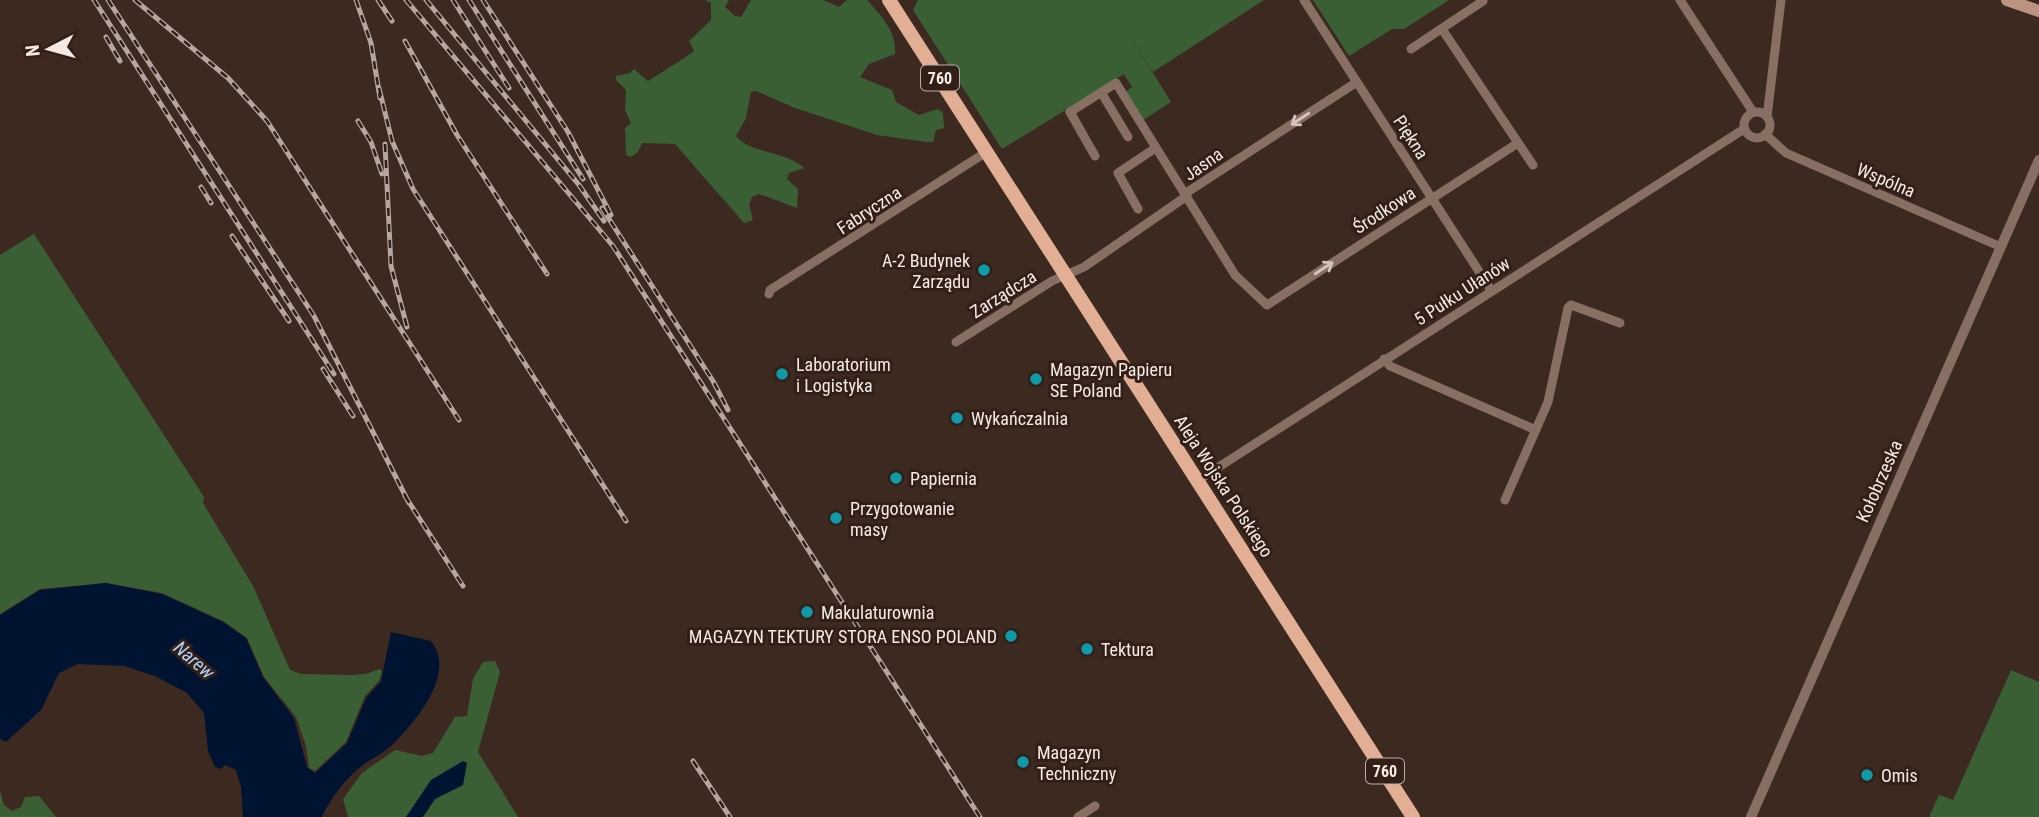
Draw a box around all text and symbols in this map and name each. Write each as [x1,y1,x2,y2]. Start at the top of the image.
north arrow [14,14,84,84]
text: N [21,44,45,58]
road number: 760 [921,66,959,90]
one-way arrow [1291,111,1310,126]
street label: Piękna [1389,111,1433,163]
street label: Jasna [1179,143,1227,185]
street label: Wspólna [1854,158,1918,202]
street label: Fabryczna [833,181,905,239]
street label: Środkowa [1349,182,1419,238]
place label: A-2 Budynek Zarządu [882,250,970,292]
street label: 5 Pułku Ułanów [1410,252,1514,330]
one-way arrow [1314,260,1333,275]
marker: A-2 Budynek Zarządu [976,262,992,278]
street label: Zarządcza [966,266,1040,322]
place label: Laboratorium i Logistyka [796,354,891,396]
place label: Magazyn Papieru SE Poland [1050,359,1172,401]
marker: Laboratorium i Logistyka [774,366,790,382]
marker: Magazyn Papieru SE Poland [1028,371,1044,387]
place label: Wykańczalnia [971,408,1068,429]
marker: Wykańczalnia [949,410,965,426]
street label: Aleja Wojska Polskiego [1170,411,1278,561]
street label: Kołobrzeska [1852,437,1906,525]
place label: Papiernia [910,468,977,489]
marker: Papiernia [888,470,904,486]
place label: Przygotowanie masy [850,498,954,540]
marker: Przygotowanie masy [828,510,844,526]
place label: Makulaturownia [821,602,934,623]
marker: Makulaturownia [799,604,815,620]
place label: MAGAZYN TEKTURY STORA ENSO POLAND [689,626,997,647]
marker: MAGAZYN TEKTURY STORA ENSO POLAND [1003,628,1019,644]
water label: Narew [169,636,220,685]
place label: Tektura [1101,639,1154,660]
marker: Tektura [1079,641,1095,657]
place label: Magazyn Techniczny [1037,742,1117,784]
marker: Magazyn Techniczny [1015,754,1031,770]
road number: 760 [1366,758,1404,784]
place label: Omis [1881,765,1918,786]
marker: Omis [1859,767,1875,783]

